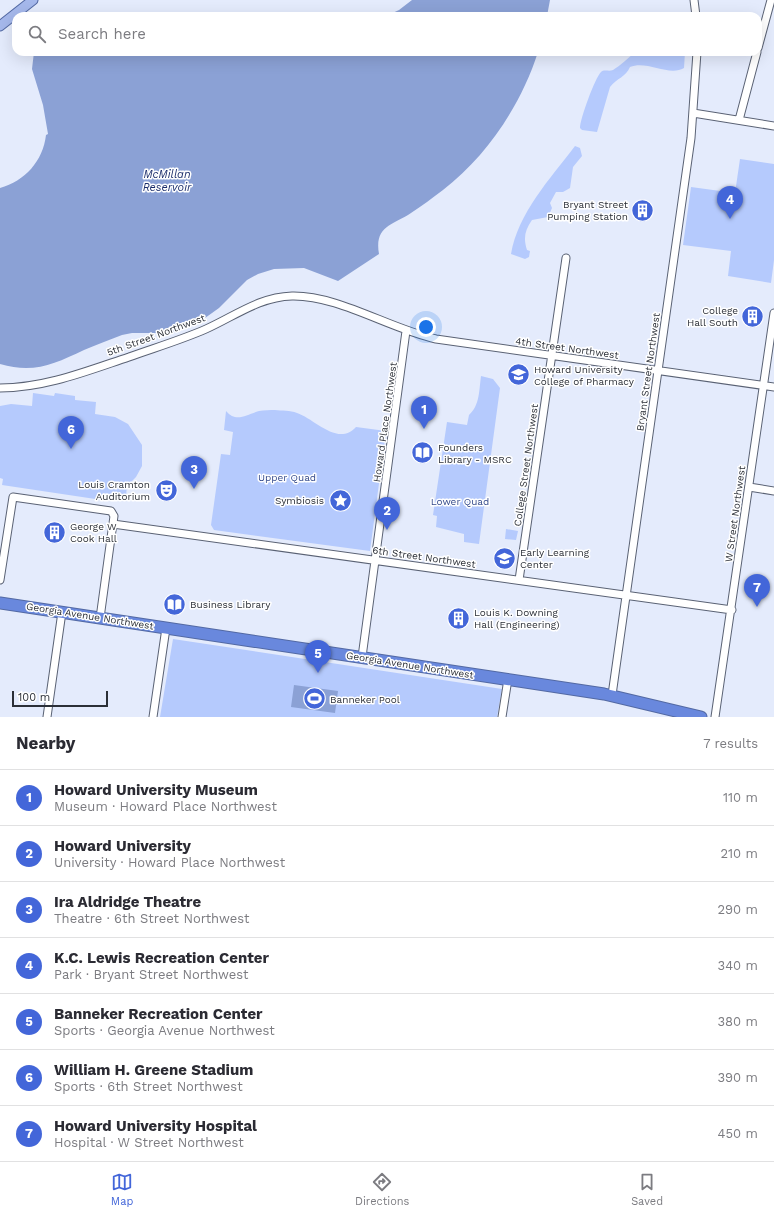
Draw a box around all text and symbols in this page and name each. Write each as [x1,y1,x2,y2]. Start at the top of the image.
search box [12,12,762,56]
icon: search [26,23,48,45]
text: Search here [58,25,146,43]
water label: McMillan Reservoir [143,168,192,194]
pin: 4 [717,186,743,219]
building icon: Bryant Street Pumping Station [630,197,656,223]
place label: Bryant Street Pumping Station [547,199,629,222]
building icon: College Hall South [740,303,766,329]
place label: College Hall South [687,305,738,328]
street label: Bryant Street Northwest [634,311,662,432]
street label: 5th Street Northwest [105,312,207,358]
your location [416,317,436,337]
street label: 4th Street Northwest [515,335,620,361]
street label: Howard Place Northwest [371,361,399,483]
school or university icon: Howard University College of Pharmacy [505,362,531,388]
place label: Howard University College of Pharmacy [534,364,635,387]
pin: 1 [411,396,437,429]
street label: College Street Northwest [512,402,540,527]
pin: 6 [58,416,84,449]
library icon: Founders Library - MSRC [410,440,436,466]
place label: Founders Library - MSRC [438,442,512,465]
pin: 3 [181,456,207,489]
street label: W Street Northwest [723,464,747,563]
park label: Upper Quad [258,472,316,483]
theatre icon: Louis Cramton Auditorium [153,477,179,503]
place label: Louis Cramton Auditorium [78,479,150,502]
place icon: Symbiosis [327,487,353,513]
place label: Symbiosis [275,495,324,506]
park label: Lower Quad [431,496,489,507]
pin: 2 [374,497,400,530]
building icon: George W Cook Hall [41,519,67,545]
place label: George W Cook Hall [70,521,117,544]
street label: 6th Street Northwest [372,544,477,570]
school or university icon: Early Learning Center [491,545,517,571]
place label: Early Learning Center [520,547,590,570]
pin: 7 [744,574,770,607]
library icon: Business Library [162,591,188,617]
place label: Business Library [190,599,271,610]
street label: Georgia Avenue Northwest [26,600,155,632]
building icon: Louis K. Downing Hall (Engineering) [445,605,471,631]
place label: Louis K. Downing Hall (Engineering) [474,607,560,630]
pin: 5 [305,640,331,673]
street label: Georgia Avenue Northwest [346,649,475,681]
sports icon: Banneker Pool [302,686,328,712]
scale bar [12,689,108,708]
text: 100 m [18,691,50,704]
place label: Banneker Pool [330,694,400,705]
text: Nearby [16,733,75,753]
text: 7 results [703,736,758,751]
text: Howard University Museum [54,781,258,799]
text: 1 [26,790,32,805]
text: 110 m [723,790,758,805]
text: Museum · Howard Place Northwest [54,799,277,814]
text: Howard University [54,837,191,855]
text: 2 [25,846,33,861]
text: 210 m [720,846,758,861]
text: University · Howard Place Northwest [54,855,285,870]
text: Ira Aldridge Theatre [54,893,201,911]
text: 3 [25,902,33,917]
text: 290 m [717,902,758,917]
text: Theatre · 6th Street Northwest [54,911,249,926]
text: K.C. Lewis Recreation Center [54,949,269,967]
text: 4 [25,958,33,973]
text: 340 m [718,958,758,973]
text: Park · Bryant Street Northwest [54,967,249,982]
text: Banneker Recreation Center [54,1005,263,1023]
text: 5 [25,1014,33,1029]
text: 380 m [718,1014,758,1029]
text: Sports · Georgia Avenue Northwest [54,1023,275,1038]
text: William H. Greene Stadium [54,1061,253,1079]
text: 6 [25,1070,33,1085]
text: 390 m [717,1070,758,1085]
text: Sports · 6th Street Northwest [54,1079,243,1094]
text: Howard University Hospital [54,1117,257,1135]
text: 7 [25,1126,33,1141]
text: 450 m [718,1126,758,1141]
text: Hospital · W Street Northwest [54,1135,244,1150]
tab: Map [111,1171,133,1208]
tab: Directions [355,1171,409,1208]
tab: Saved [631,1171,663,1208]

